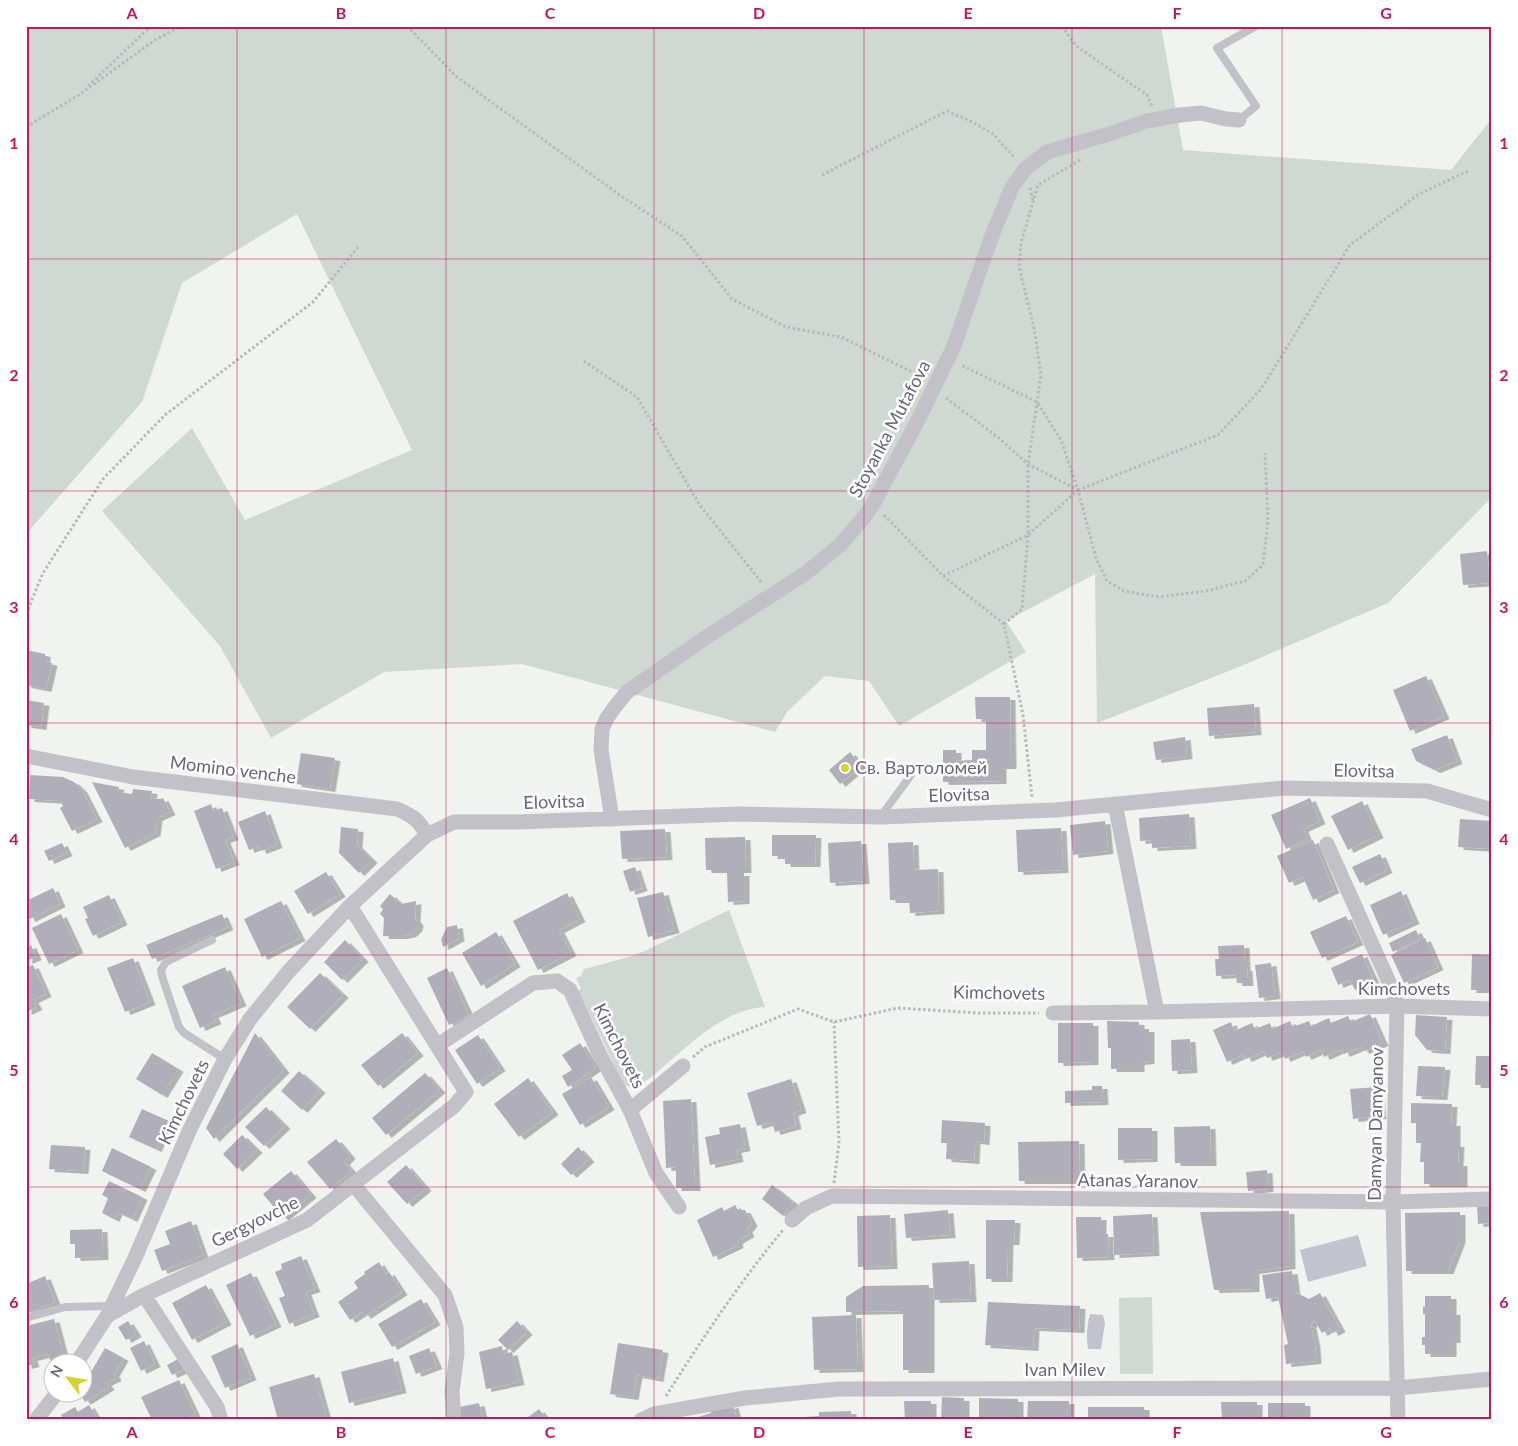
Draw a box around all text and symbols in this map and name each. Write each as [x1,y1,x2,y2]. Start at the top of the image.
text: A [125,3,138,22]
text: B [336,3,346,22]
text: C [545,3,556,22]
text: D [753,3,765,22]
text: E [963,3,973,22]
text: F [1172,3,1182,22]
text: G [1380,3,1392,22]
text: 1 [9,133,19,152]
text: 1 [1499,133,1509,152]
street label: Stoyanka Mutafova [844,356,935,501]
text: 2 [9,365,19,384]
text: 2 [1499,365,1509,384]
text: 3 [9,597,19,616]
text: 3 [1499,597,1509,616]
street label: Momino venche [169,750,297,788]
place label: Св. Вартоломей [855,756,987,778]
street label: Elovitsa [1333,758,1395,782]
marker: Св. Вартоломей [839,762,851,774]
street label: Elovitsa [928,782,990,806]
street label: Elovitsa [523,789,585,813]
text: 4 [9,829,19,848]
text: 4 [1499,829,1509,848]
street label: Kimchovets [1358,977,1450,999]
street label: Kimchovets [953,980,1046,1004]
street label: Kimchovets [589,999,651,1092]
street label: Damyan Damyanov [1363,1046,1387,1201]
street label: Kimchovets [153,1055,213,1148]
text: 5 [9,1060,19,1079]
text: 5 [1499,1060,1509,1079]
street label: Atanas Yaranov [1078,1168,1199,1192]
street label: Gergyovche [207,1191,302,1252]
text: 6 [9,1292,19,1311]
text: 6 [1499,1292,1509,1311]
north arrow [42,1354,92,1404]
street label: Ivan Milev [1024,1358,1106,1380]
text: N [46,1362,66,1380]
text: A [125,1422,138,1441]
text: B [336,1422,346,1441]
text: C [545,1422,556,1441]
text: D [753,1422,765,1441]
text: E [963,1422,973,1441]
text: F [1172,1422,1182,1441]
text: G [1380,1422,1392,1441]

